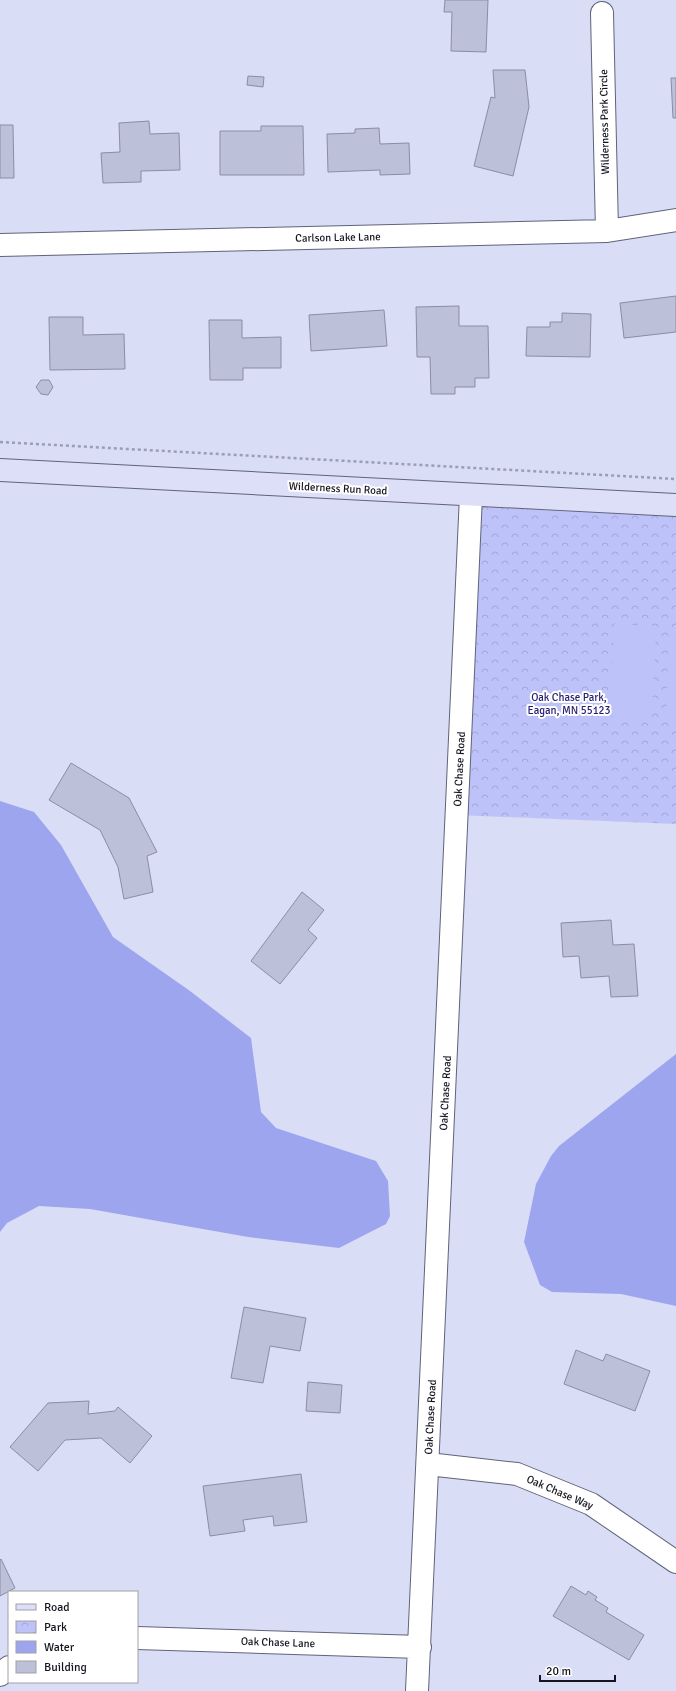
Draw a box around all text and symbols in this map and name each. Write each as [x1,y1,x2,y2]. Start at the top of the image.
street label: Wilderness Park Circle [597,69,612,175]
street label: Carlson Lake Lane [295,230,381,245]
street label: Wilderness Run Road [288,479,388,498]
park label: Oak Chase Park, Eagan, MN 55123 [528,691,611,717]
street label: Oak Chase Road [451,731,468,807]
street label: Oak Chase Road [437,1055,454,1131]
street label: Oak Chase Road [422,1379,439,1455]
street label: Oak Chase Way [525,1473,596,1513]
legend [8,1591,138,1683]
text: Road [44,1600,70,1615]
text: Park [44,1620,67,1635]
street label: Oak Chase Lane [241,1635,315,1650]
text: Water [44,1640,75,1655]
scale bar [540,1657,615,1683]
text: Building [44,1660,87,1675]
text: 20 m [546,1664,571,1679]

